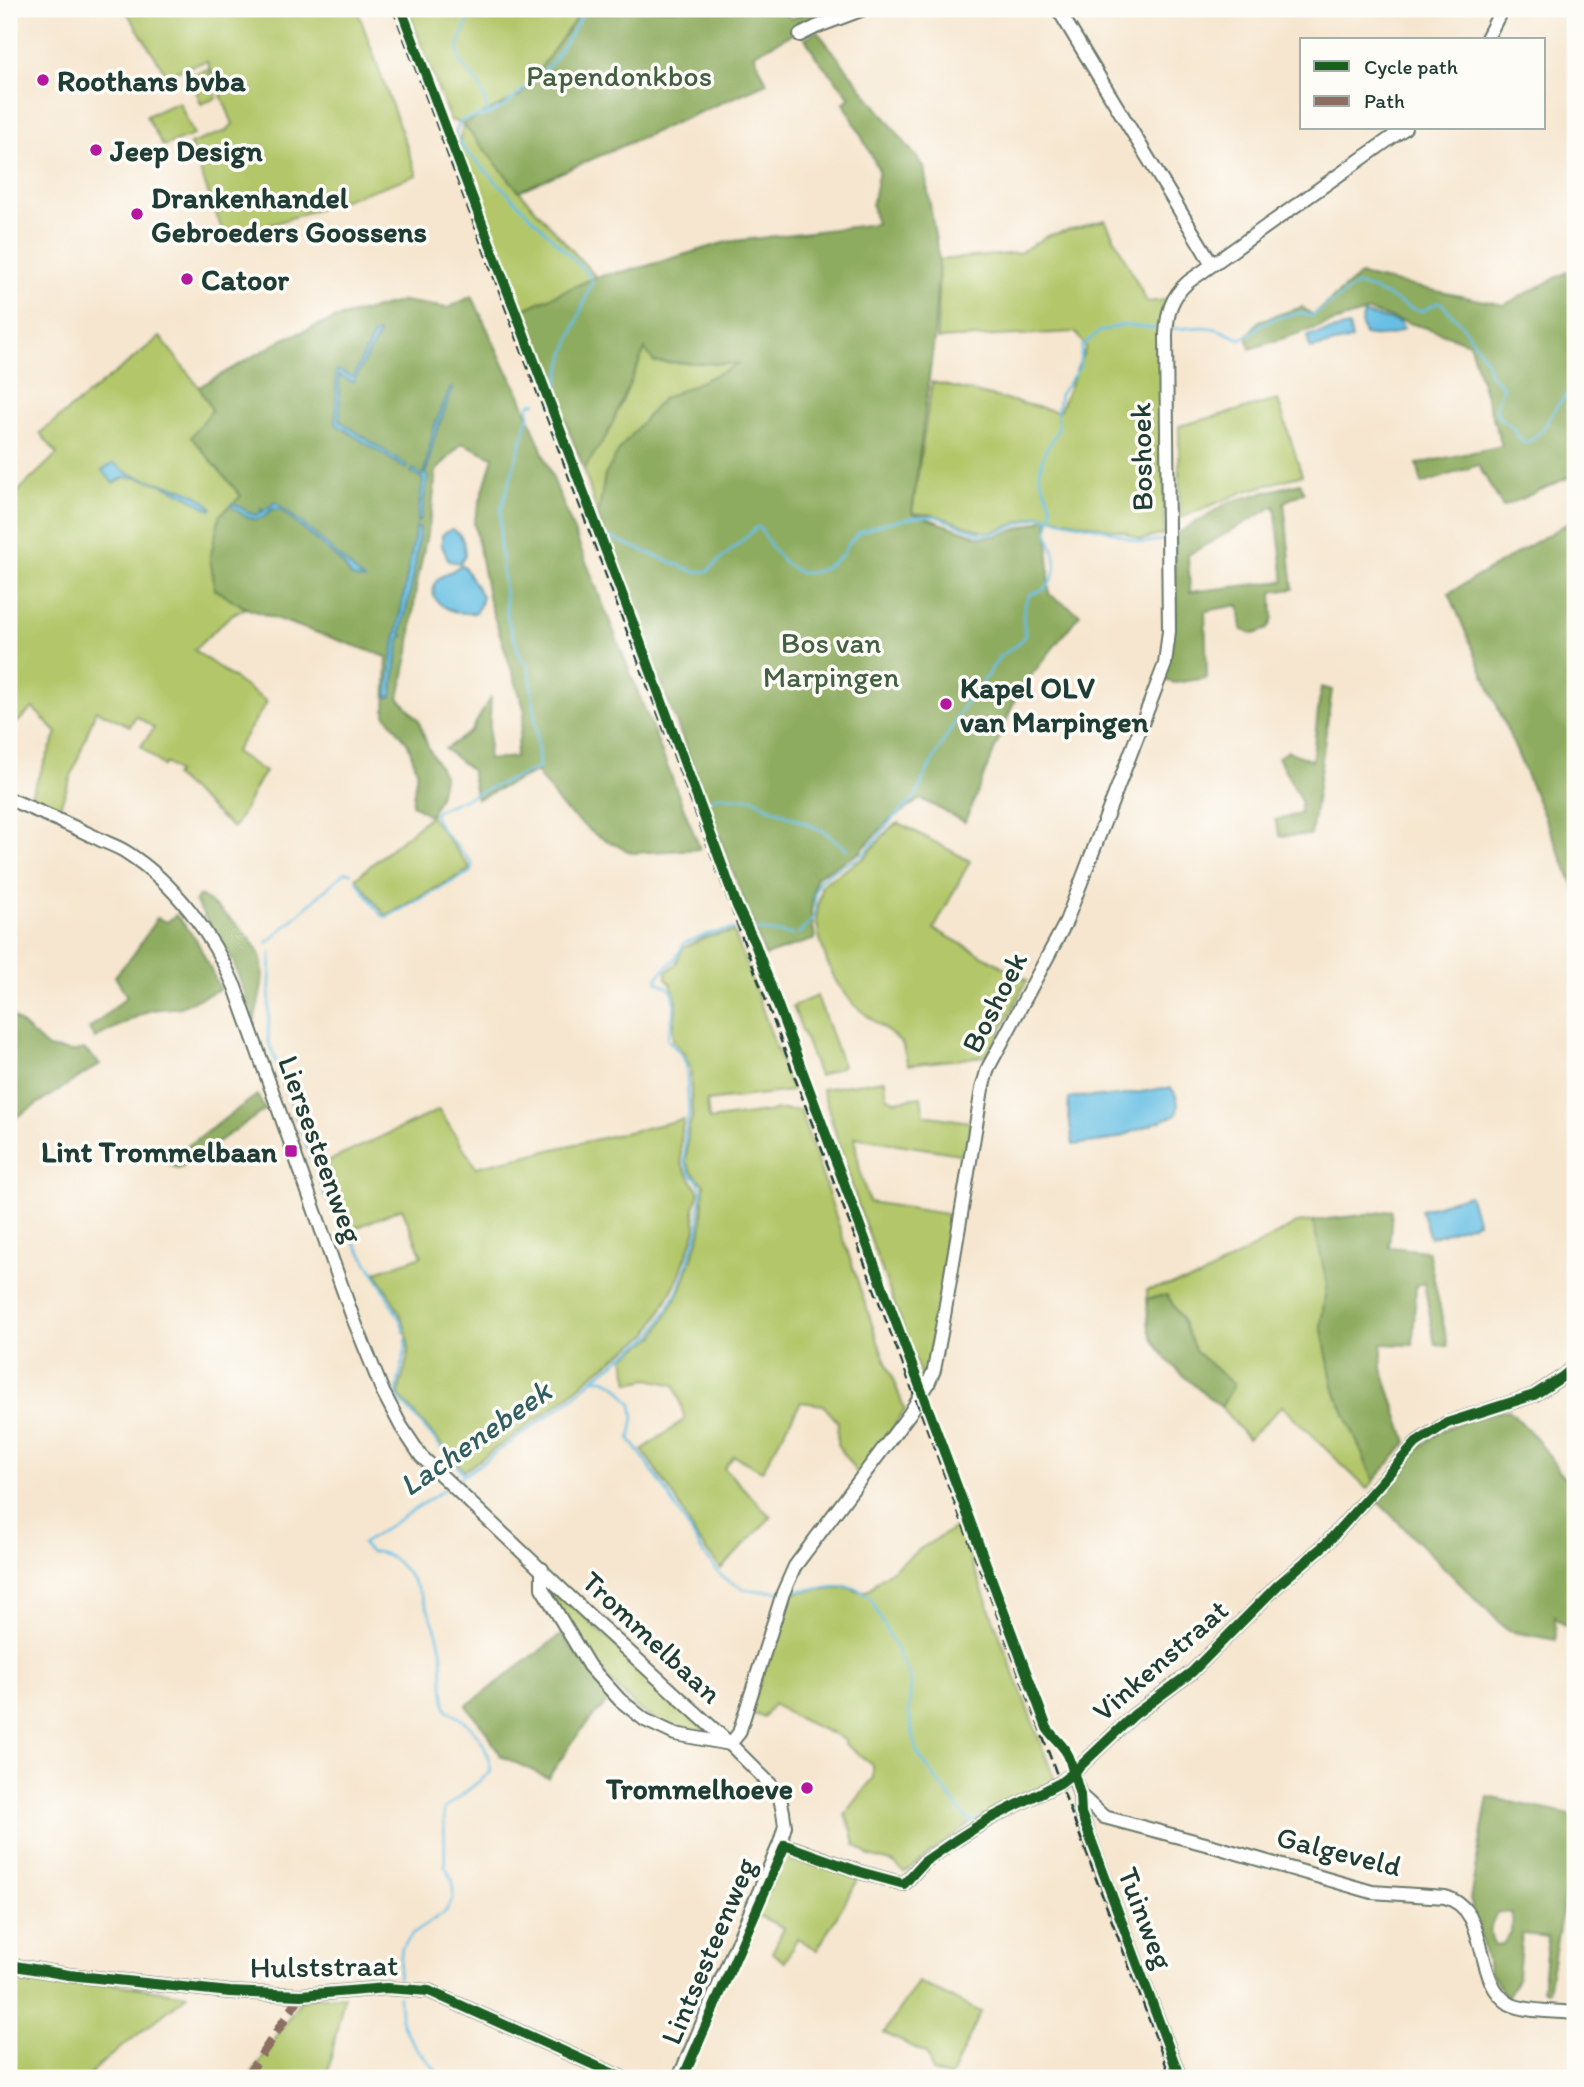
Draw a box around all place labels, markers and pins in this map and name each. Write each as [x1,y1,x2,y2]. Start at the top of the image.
place label: Roothans bvba [57,62,246,99]
marker: Roothans bvba [35,72,51,88]
place label: Jeep Design [109,132,263,169]
marker: Jeep Design [88,142,104,158]
place label: Drankenhandel Gebroeders Goossens [151,179,427,250]
marker: Drankenhandel Gebroeders Goossens [129,206,145,222]
place label: Catoor [201,261,290,298]
marker: Catoor [179,271,195,287]
place label: Kapel OLV van Marpingen [960,669,1149,740]
marker: Kapel OLV van Marpingen [938,696,954,712]
place label: Lint Trommelbaan [41,1133,278,1170]
marker: Lint Trommelbaan [283,1143,299,1159]
place label: Trommelhoeve [605,1770,793,1807]
marker: Trommelhoeve [799,1780,815,1796]

